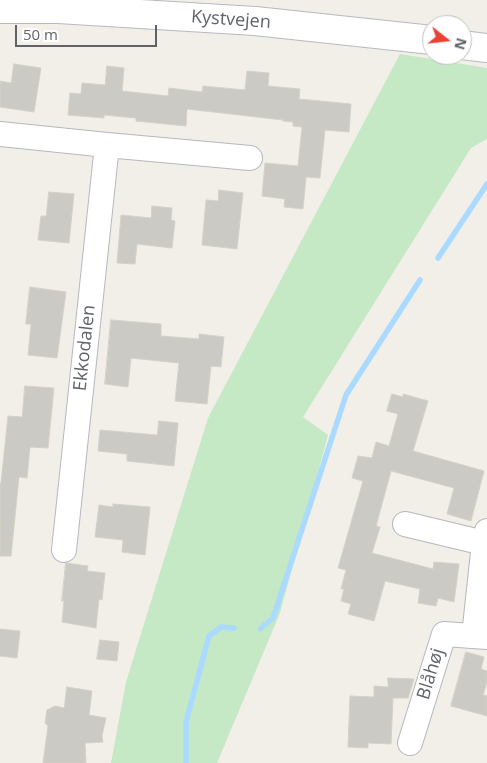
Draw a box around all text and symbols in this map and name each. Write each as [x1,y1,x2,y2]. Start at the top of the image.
street label: Kystvejen [190,6,272,34]
scale bar [18,15,160,47]
north arrow [422,15,472,65]
text: 50 m [23,24,58,44]
text: N [450,36,472,52]
street label: Ekkodalen [70,304,100,392]
street label: Blåhøj [413,646,449,702]

